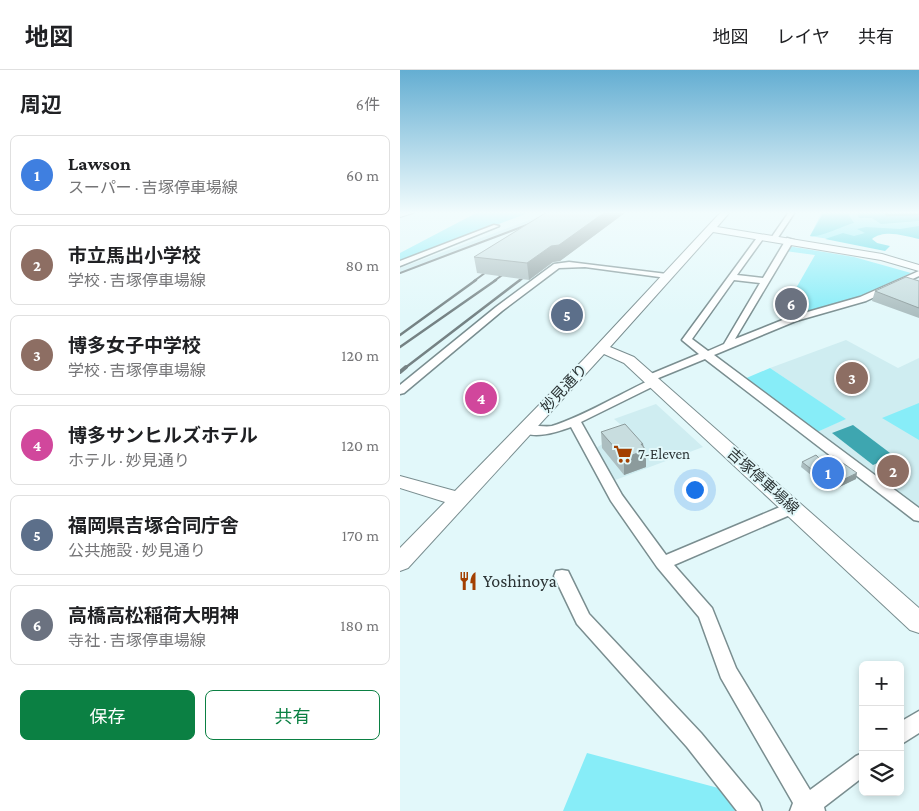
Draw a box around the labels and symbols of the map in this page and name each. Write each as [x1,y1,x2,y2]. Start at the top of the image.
pin: 6 [775,285,807,323]
pin: 5 [551,296,583,334]
pin: 3 [836,359,868,397]
street label: 妙見通り [538,361,590,415]
pin: 4 [465,379,497,417]
supermarket icon: 7-Eleven [612,443,634,465]
street label: 吉塚停車場線 [724,445,802,517]
place label: 7-Eleven [638,446,690,462]
pin: 2 [877,452,909,490]
pin: 1 [812,454,844,492]
your location [682,477,708,503]
restaurant icon: Yoshinoya [457,570,479,592]
place label: Yoshinoya [483,571,557,591]

